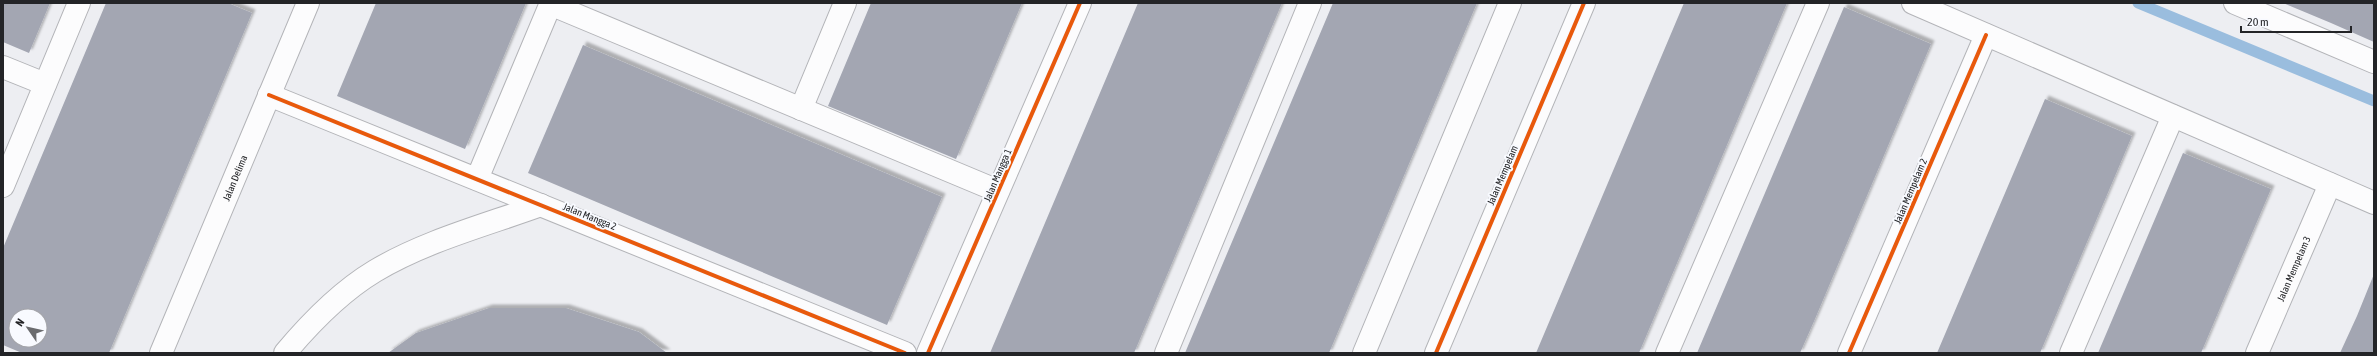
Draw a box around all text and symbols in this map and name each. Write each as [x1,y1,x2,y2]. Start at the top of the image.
scale bar [2241,8,2351,34]
text: 20 m [2247,15,2269,29]
street label: Jalan Mempelam [1485,144,1520,207]
street label: Jalan Mangga 1 [981,147,1014,203]
street label: Jalan Delima [221,153,250,202]
street label: Jalan Mempelam 2 [1892,157,1929,225]
street label: Jalan Mangga 2 [562,201,618,232]
street label: Jalan Mempelam 3 [2275,234,2313,303]
north arrow [8,308,48,348]
text: N [13,316,27,328]

